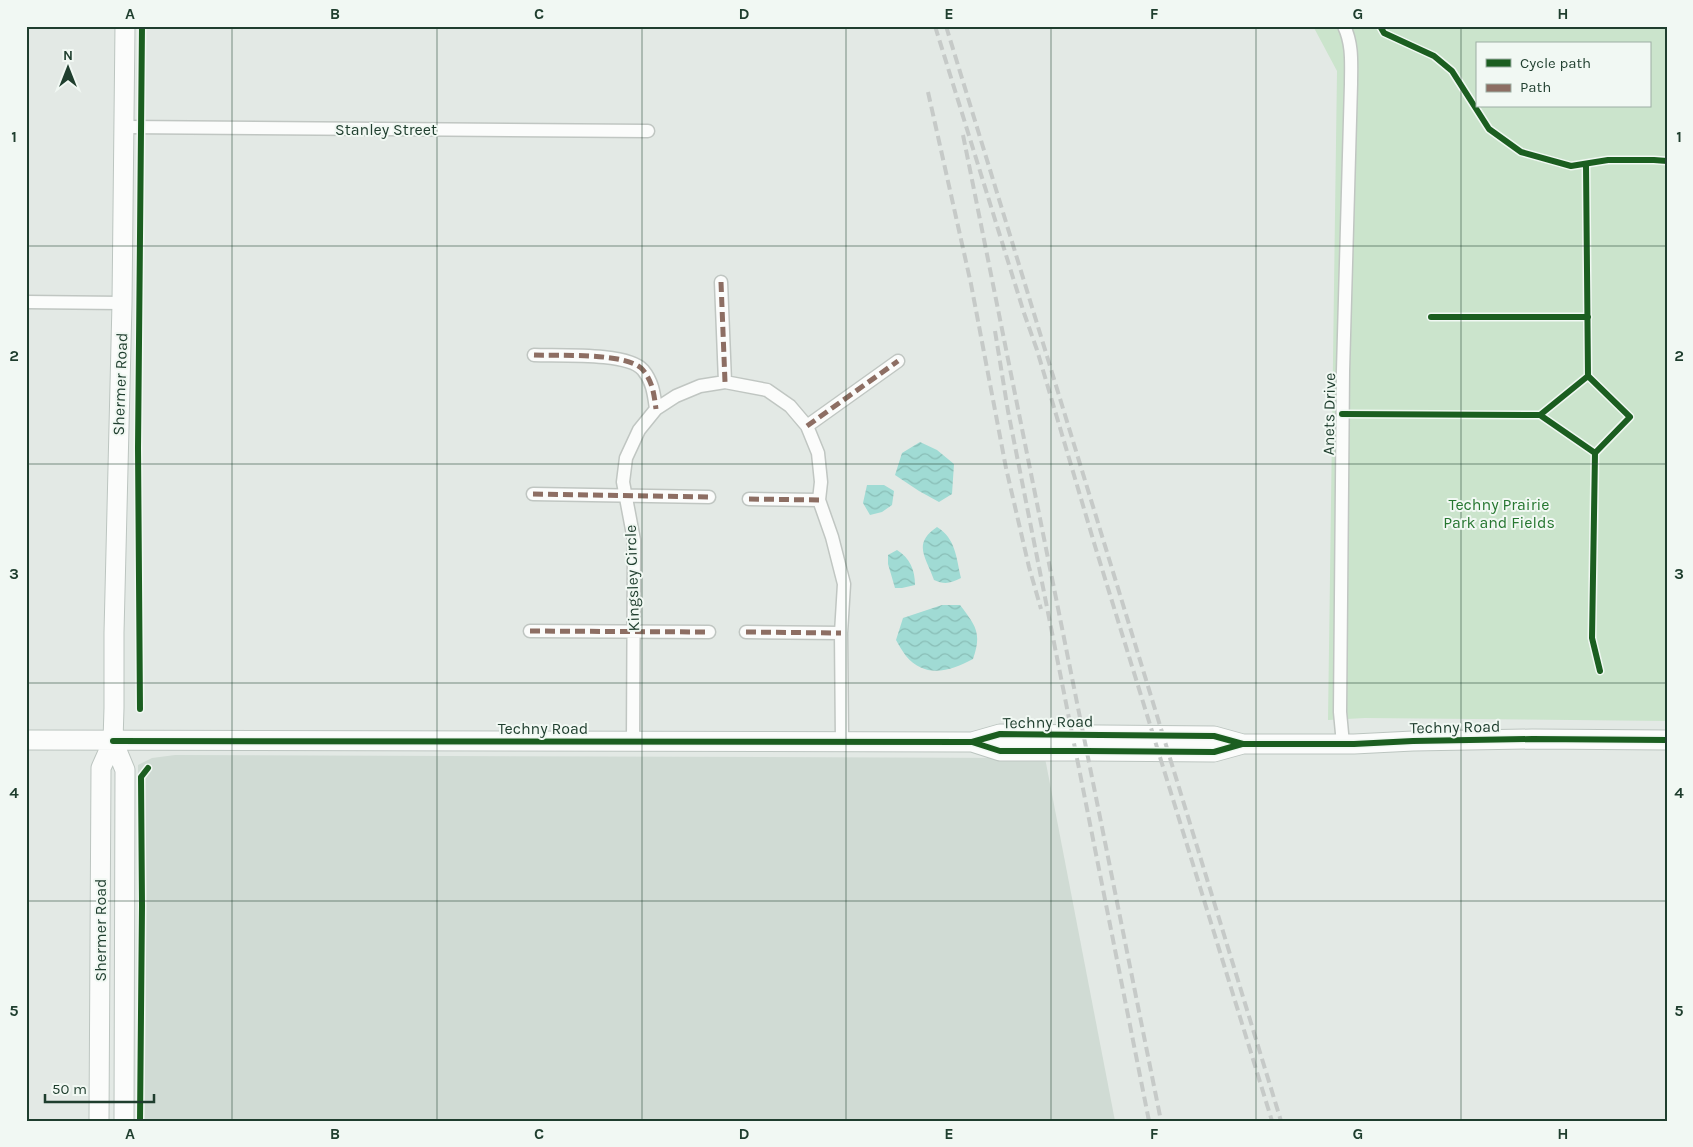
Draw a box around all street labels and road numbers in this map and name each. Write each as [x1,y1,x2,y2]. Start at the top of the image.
street label: Stanley Street [335,120,437,139]
street label: Shermer Road [109,332,131,436]
street label: Anets Drive [1319,373,1339,455]
street label: Kingsley Circle [621,524,643,632]
street label: Techny Road [1003,712,1093,732]
street label: Techny Road [1410,717,1500,737]
street label: Techny Road [498,719,588,738]
street label: Shermer Road [91,879,110,981]

